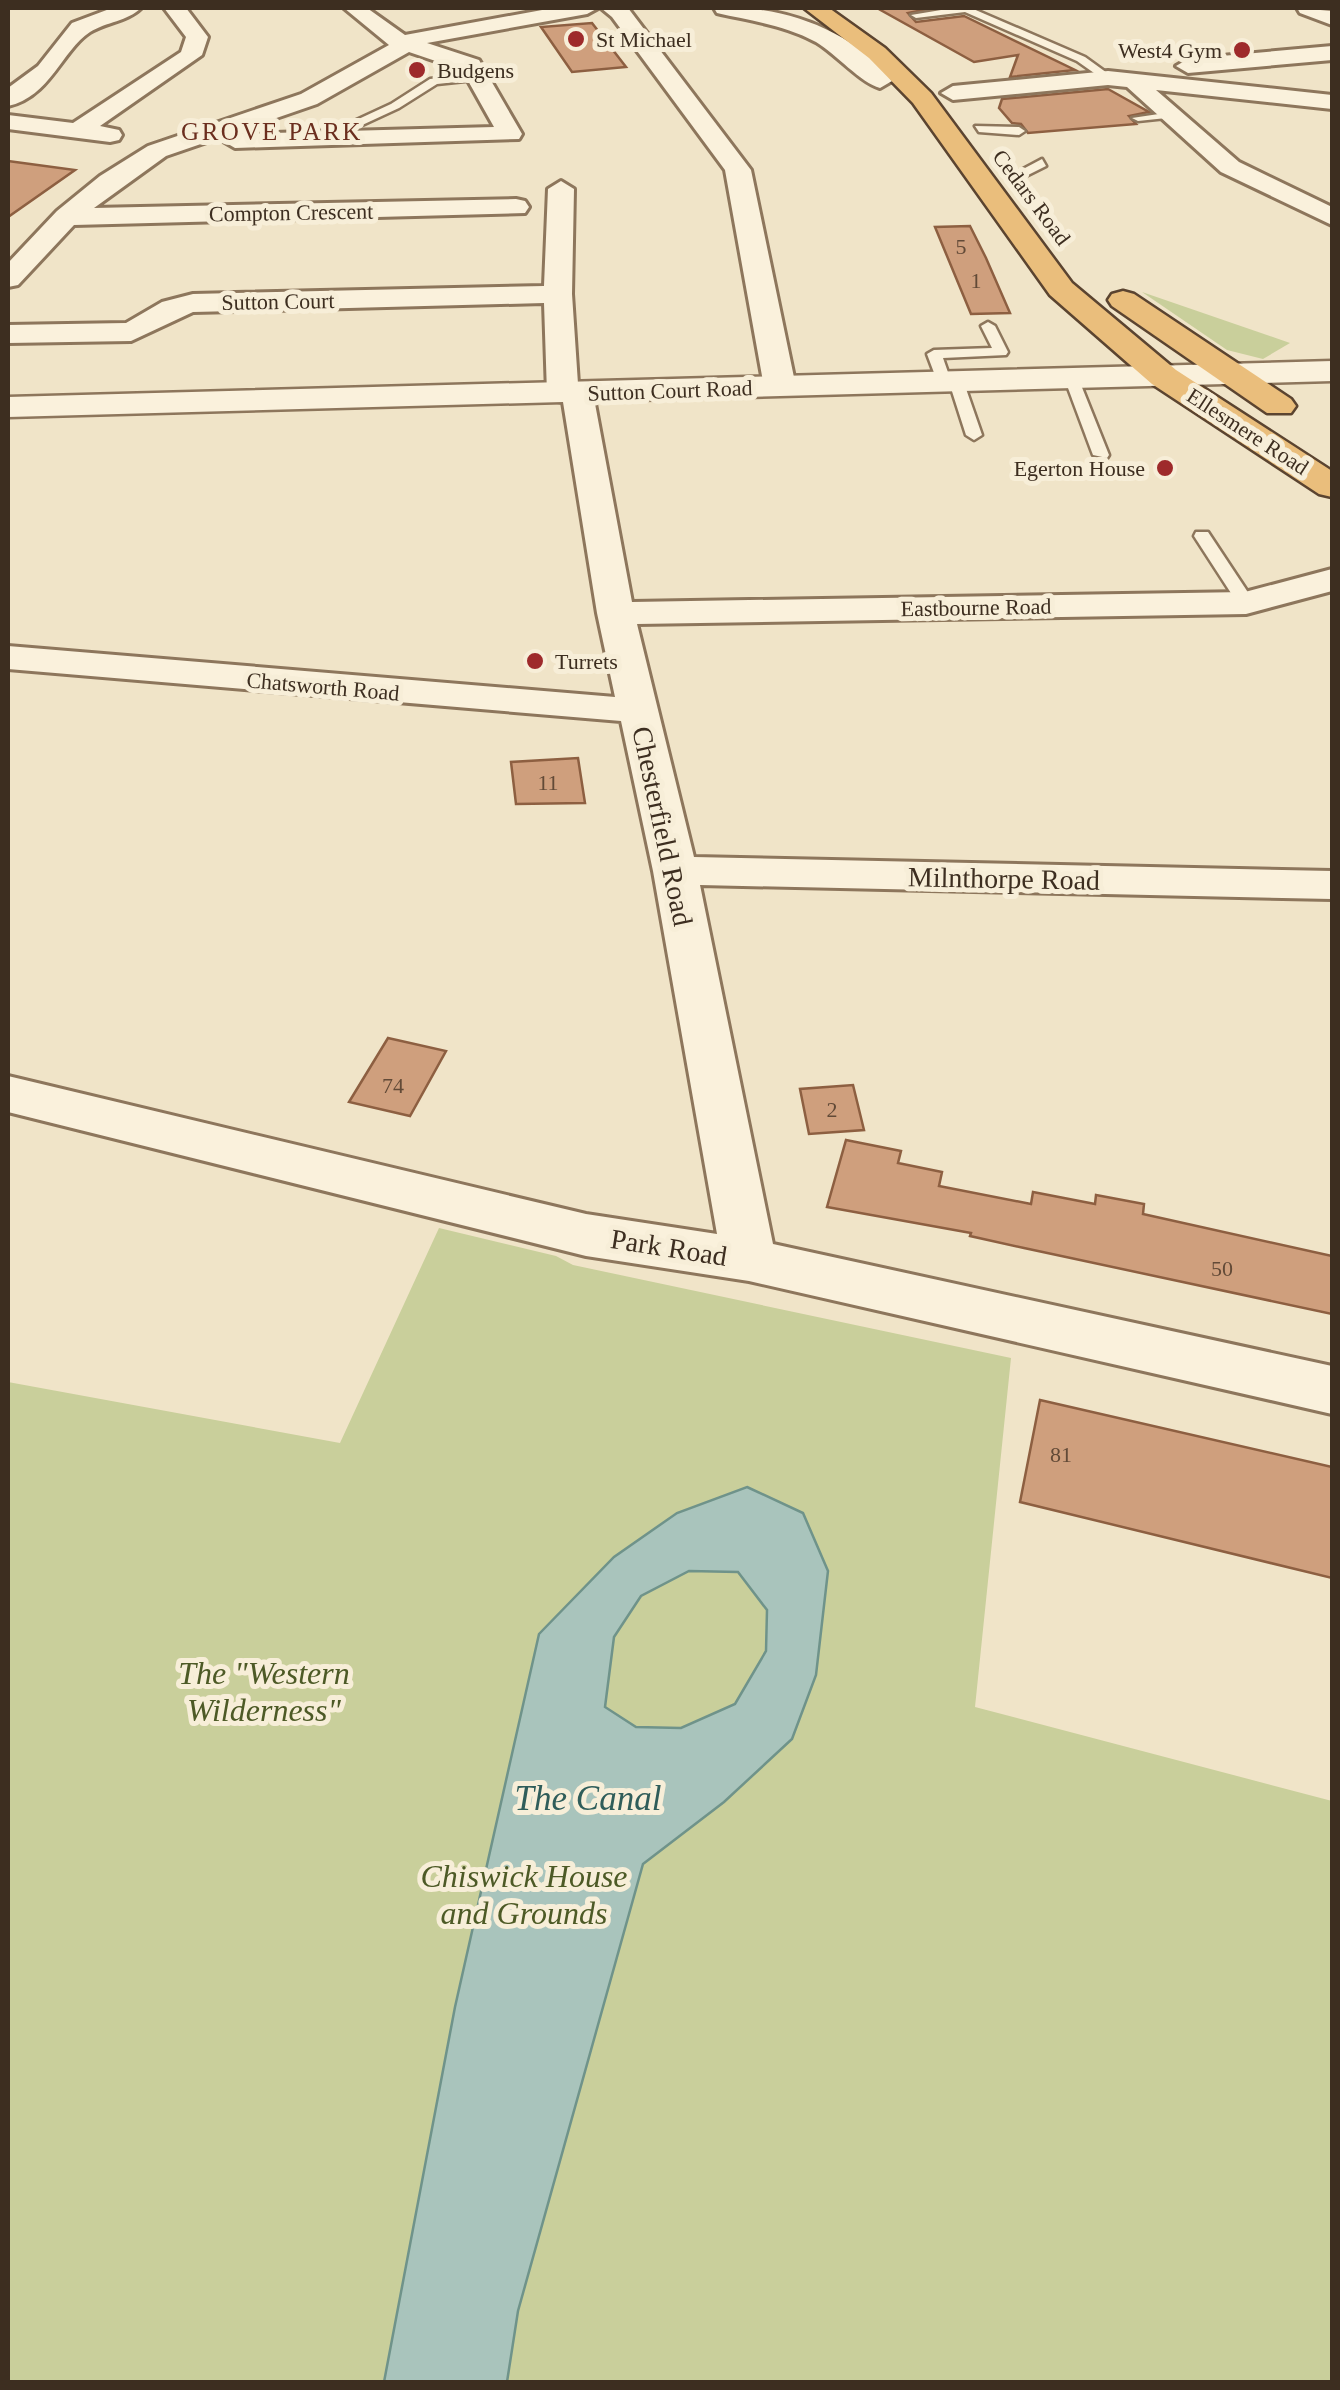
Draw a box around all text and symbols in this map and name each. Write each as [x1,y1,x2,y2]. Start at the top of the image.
place label: St Michael [596,27,692,52]
marker: St Michael [565,28,587,50]
place label: West4 Gym [1118,38,1222,63]
marker: West4 Gym [1231,39,1253,61]
place label: Budgens [437,58,514,83]
marker: Budgens [406,59,428,81]
district label: GROVE PARK [181,118,363,145]
street label: Cedars Road [988,145,1076,250]
street label: Compton Crescent [209,199,373,226]
house number: 5 [956,234,967,259]
house number: 1 [971,268,982,293]
street label: Sutton Court [221,288,335,315]
street label: Sutton Court Road [587,375,753,406]
street label: Ellesmere Road [1182,383,1313,480]
place label: Egerton House [1014,456,1145,481]
marker: Egerton House [1154,457,1176,479]
street label: Eastbourne Road [900,594,1052,621]
place label: Turrets [555,649,618,674]
marker: Turrets [524,650,546,672]
street label: Chatsworth Road [245,667,400,706]
street label: Chesterfield Road [626,724,699,929]
house number: 11 [537,770,559,795]
street label: Milnthorpe Road [908,861,1100,896]
house number: 74 [382,1073,404,1098]
house number: 2 [827,1097,838,1122]
street label: Park Road [609,1223,729,1272]
house number: 50 [1211,1256,1233,1281]
house number: 81 [1050,1442,1072,1467]
park label: The "Western Wilderness" [178,1655,350,1728]
water label: The Canal [515,1779,661,1818]
park label: Chiswick House and Grounds [420,1858,628,1931]

